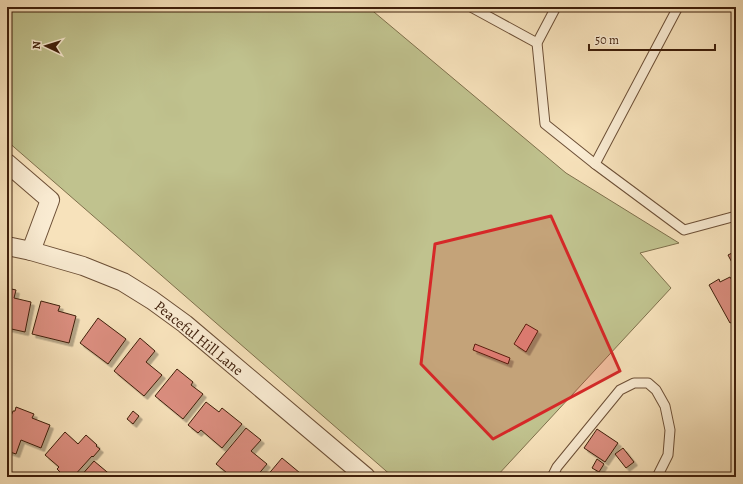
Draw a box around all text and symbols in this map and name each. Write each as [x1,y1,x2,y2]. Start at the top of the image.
north arrow [26,26,66,66]
scale bar [589,26,715,52]
text: 50 m [595,32,619,48]
text: N [29,41,44,50]
street label: Peaceful Hill Lane [150,296,248,380]

